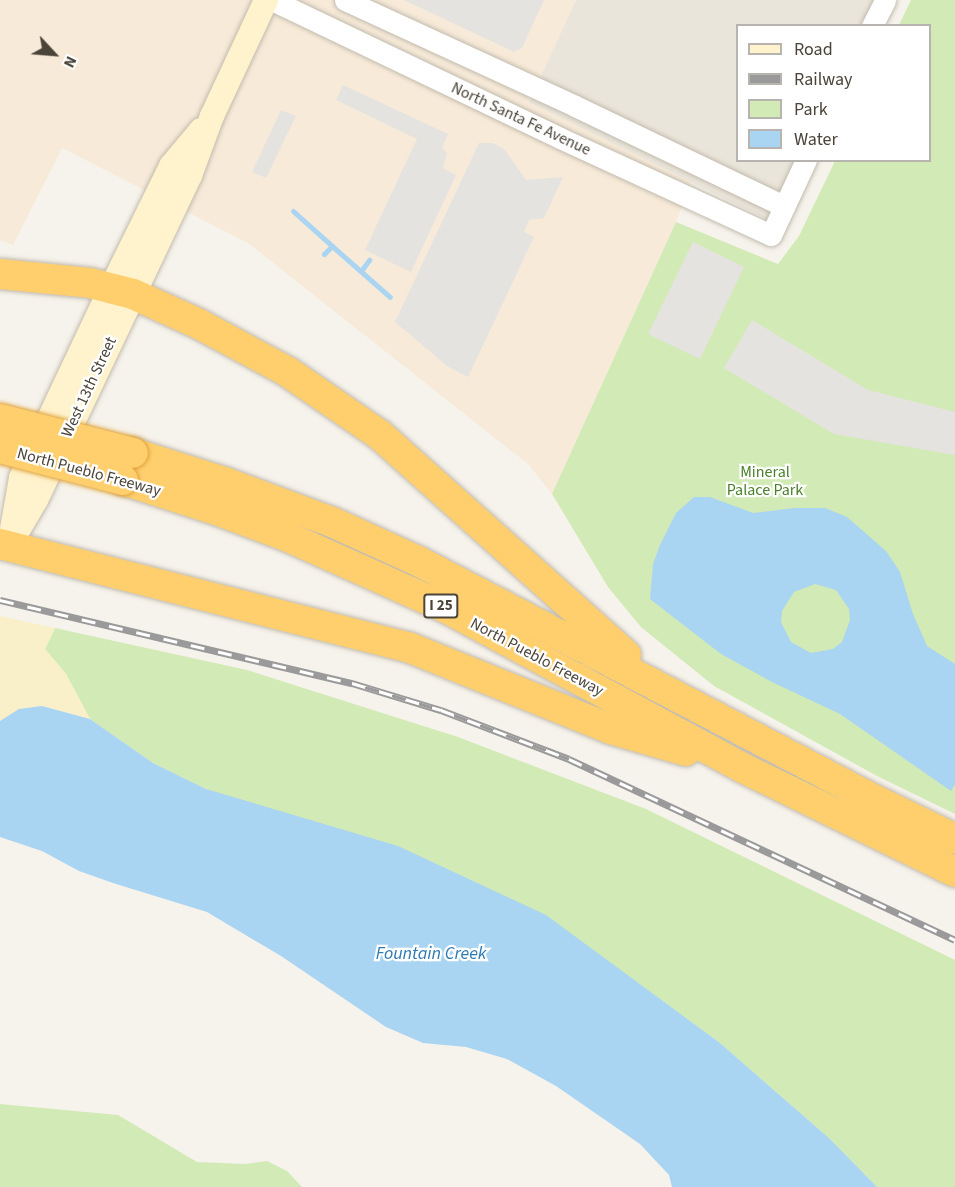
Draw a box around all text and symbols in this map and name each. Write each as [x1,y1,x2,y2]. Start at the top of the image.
north arrow [24,24,84,84]
legend [736,24,931,162]
text: Road [794,37,833,62]
text: N [58,52,82,71]
text: Railway [794,67,853,92]
street label: North Santa Fe Avenue [448,78,594,160]
text: Park [794,97,828,122]
text: Water [794,127,838,152]
street label: West 13th Street [57,334,121,440]
street label: North Pueblo Freeway [15,444,163,500]
park label: Mineral Palace Park [727,462,803,500]
road number: I 25 [423,594,459,618]
street label: North Pueblo Freeway [467,614,607,700]
water label: Fountain Creek [376,943,486,965]

